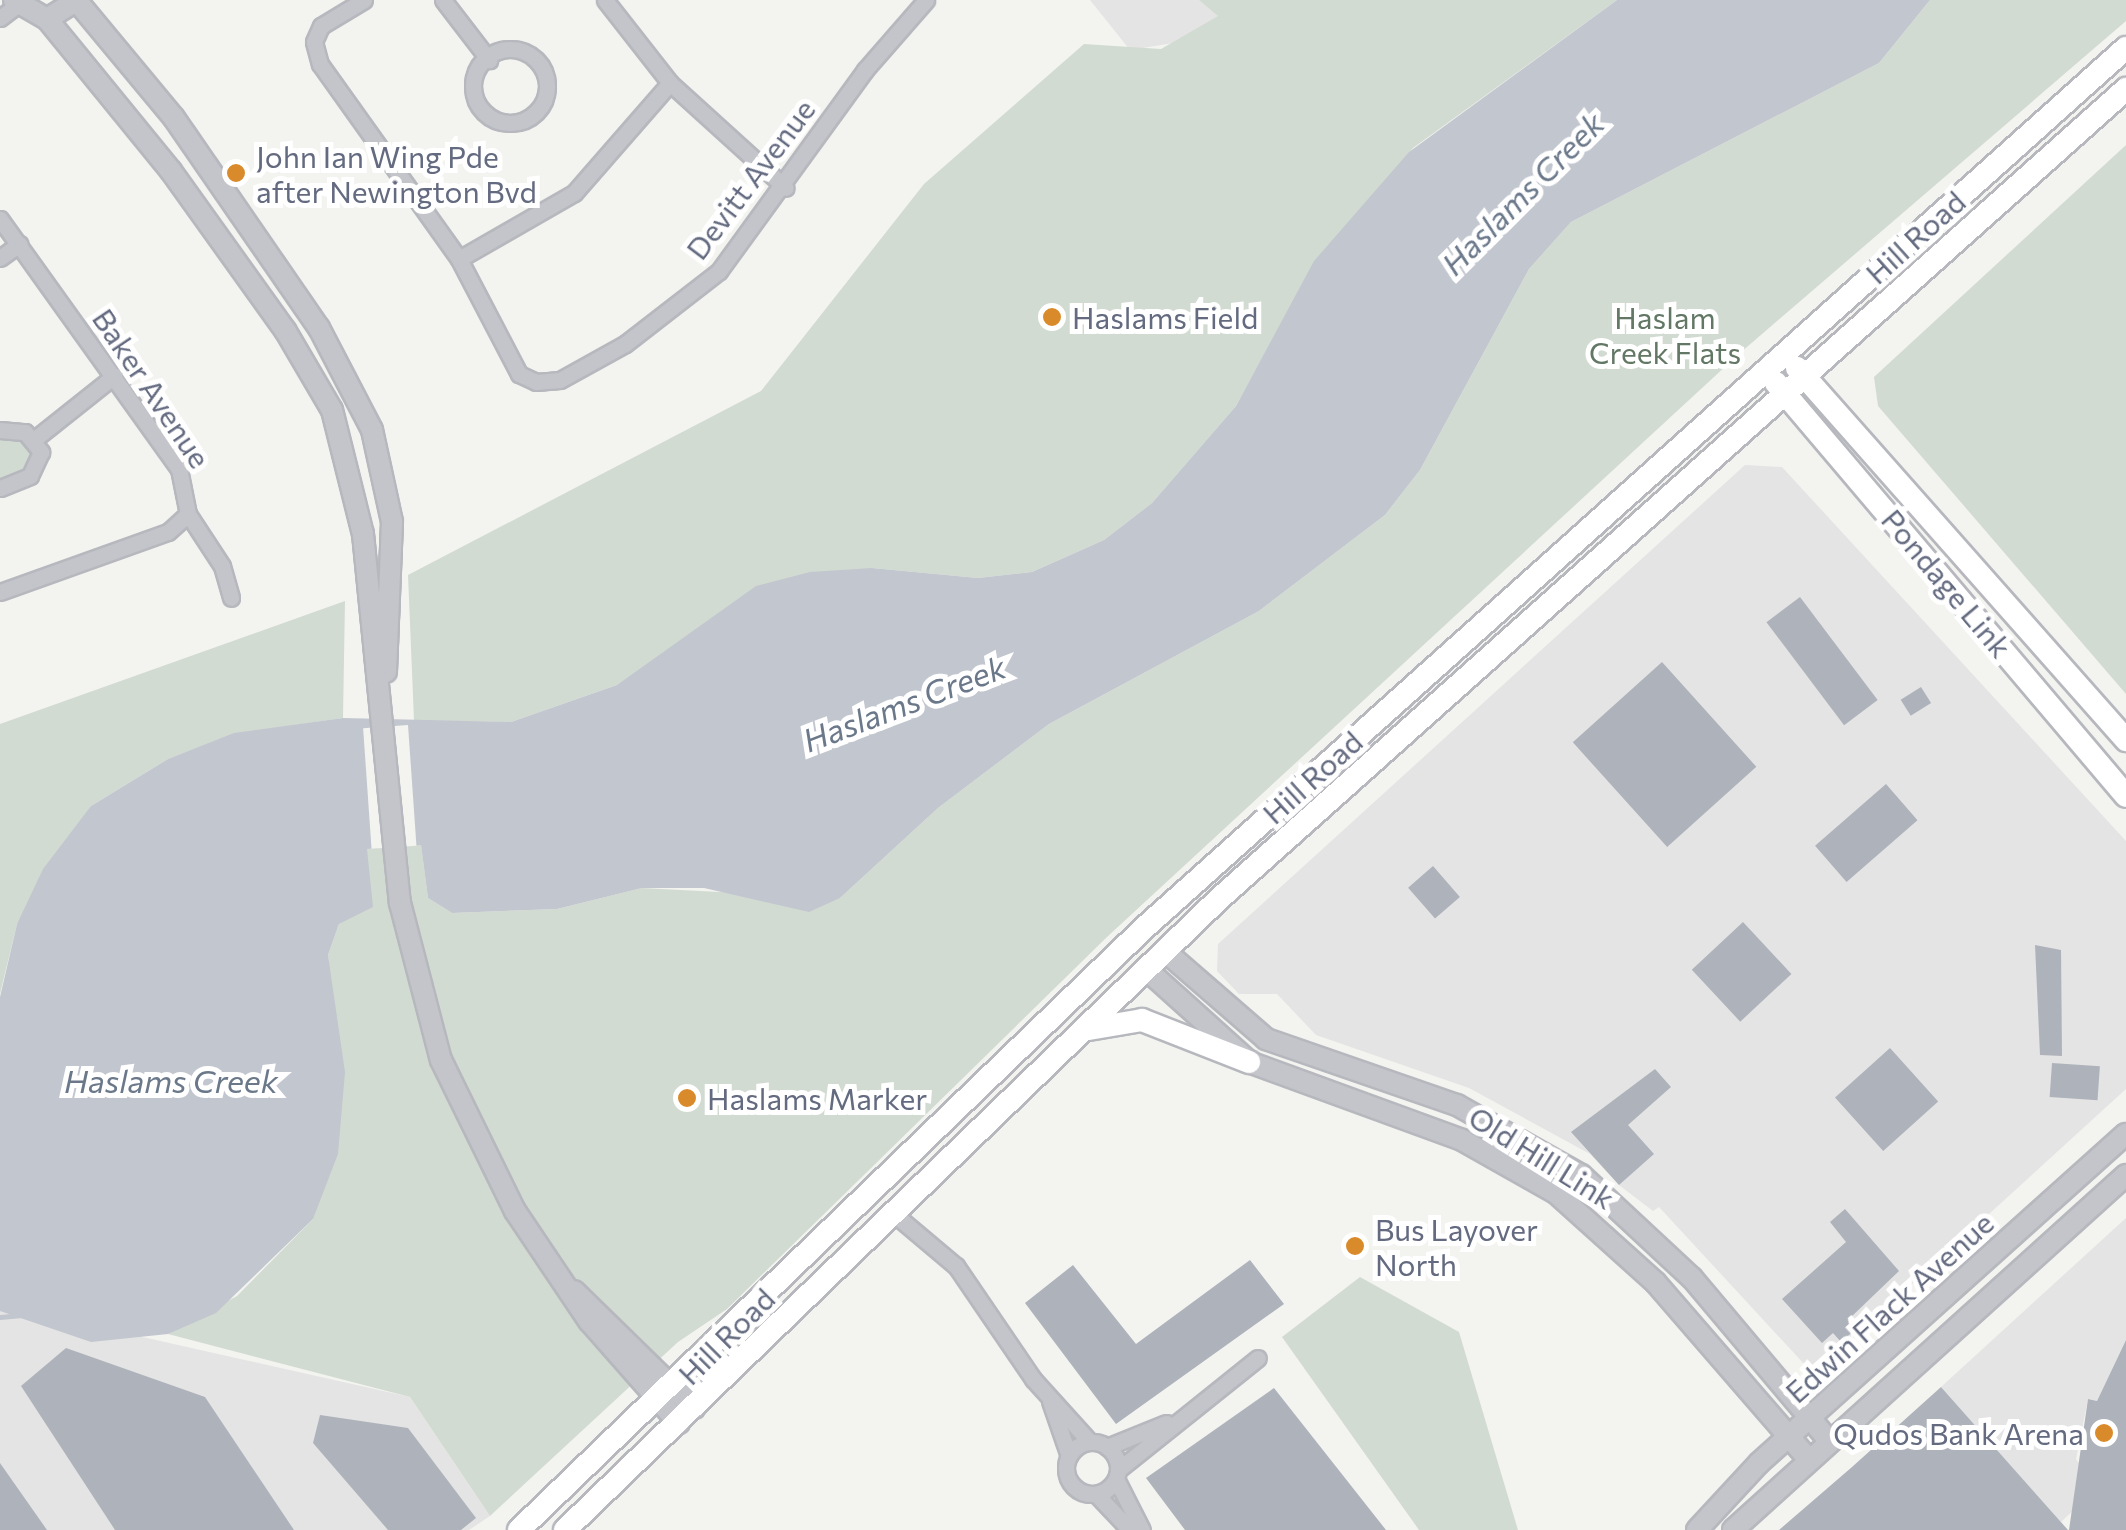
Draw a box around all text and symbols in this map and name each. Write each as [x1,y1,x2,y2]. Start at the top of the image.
street label: Devitt Avenue [678,92,822,266]
water label: Haslams Creek [1433,104,1611,282]
place label: John Ian Wing Pde after Newington Bvd [256,138,537,208]
marker: John Ian Wing Pde after Newington Bvd [225,162,247,184]
street label: Hill Road [1858,183,1972,291]
place label: Haslams Field [1072,299,1258,335]
park label: Haslam Creek Flats [1589,299,1741,370]
street label: Baker Avenue [86,302,218,474]
marker: Haslams Field [1041,306,1063,328]
street label: Pondage Link [1875,502,2019,664]
water label: Haslams Creek [797,647,1011,759]
street label: Hill Road [1255,723,1369,831]
water label: Haslams Creek [64,1061,278,1099]
place label: Haslams Marker [707,1080,927,1116]
marker: Haslams Marker [676,1087,698,1109]
street label: Old Hill Link [1463,1098,1621,1216]
street label: Edwin Flack Avenue [1778,1204,2000,1410]
place label: Bus Layover North [1375,1211,1538,1282]
marker: Bus Layover North [1344,1235,1366,1257]
street label: Hill Road [670,1280,782,1392]
place label: Qudos Bank Arena [1833,1415,2084,1451]
marker: Qudos Bank Arena [2093,1422,2115,1444]

